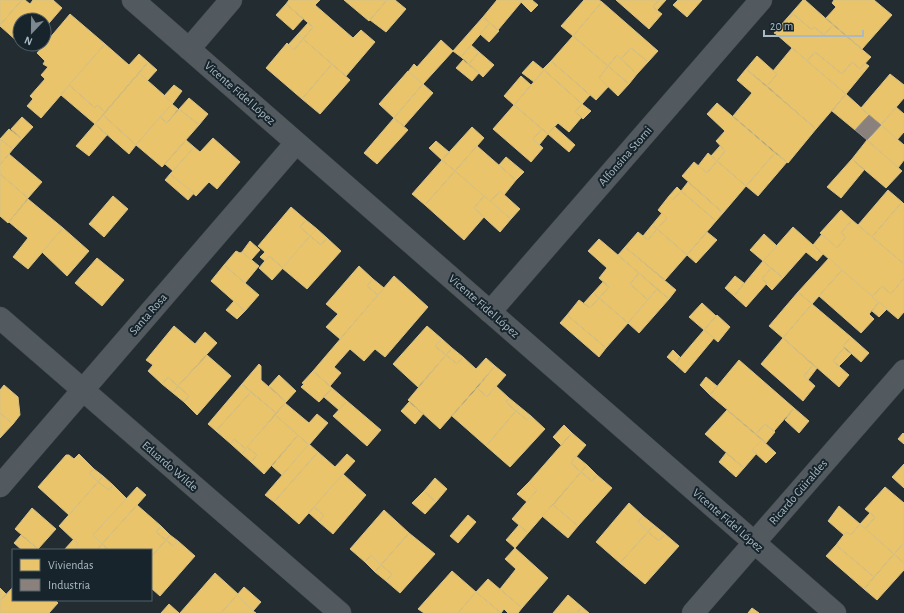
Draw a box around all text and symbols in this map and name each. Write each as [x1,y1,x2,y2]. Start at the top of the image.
north arrow [12,12,52,52]
scale bar [764,12,863,38]
text: 20 m [770,20,793,32]
text: N [23,34,34,47]
street label: Vicente Fidel López [202,59,278,127]
street label: Alfonsina Storni [596,124,654,188]
street label: Vicente Fidel López [446,272,522,340]
street label: Santa Rosa [127,291,169,337]
street label: Eduardo Wilde [140,439,200,493]
street label: Ricardo Güiraldes [767,457,829,527]
street label: Vicente Fidel López [690,486,766,554]
legend [12,549,152,601]
text: Viviendas [48,559,94,571]
text: Industria [48,579,91,591]

